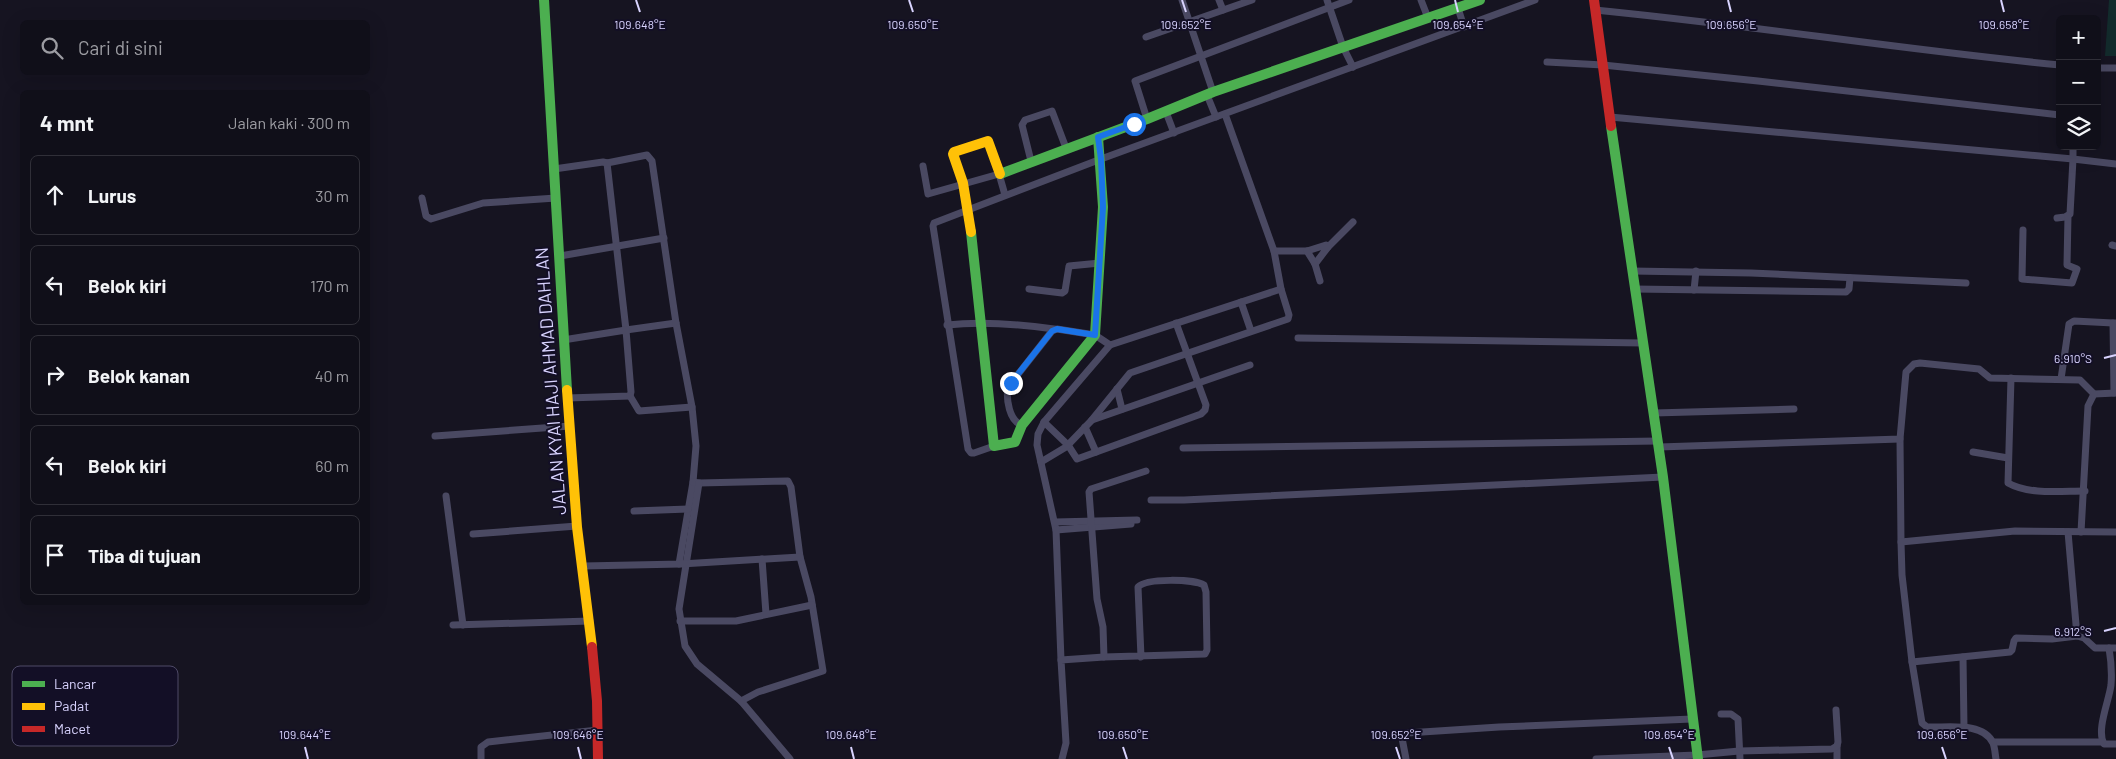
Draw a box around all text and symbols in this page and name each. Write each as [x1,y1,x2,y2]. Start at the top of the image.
map controls [2056,15,2101,150]
button: + [2056,15,2101,60]
text: 109.648°E [614,17,666,31]
text: 109.650°E [887,17,939,31]
text: 109.652°E [1160,17,1212,31]
text: 109.654°E [1432,17,1484,31]
text: 109.656°E [1706,17,1756,31]
text: 109.658°E [1978,17,2030,31]
search box [20,20,370,75]
icon: search [38,34,66,62]
text: Cari di sini [78,36,163,59]
button: − [2056,60,2101,105]
button: layers [2056,105,2101,150]
text: 4 mnt [40,110,94,135]
text: Jalan kaki · 300 m [228,113,350,132]
route start [1123,113,1146,136]
icon: ahead [41,181,69,209]
text: Lurus [88,184,136,207]
text: 30 m [315,186,349,205]
street label: JALAN KYAI HAJI AHMAD DAHLAN [530,246,570,516]
icon: left [41,271,69,299]
text: Belok kiri [88,274,166,297]
text: 170 m [310,276,349,295]
text: 6.910°S [2054,351,2092,365]
icon: right [41,361,69,389]
text: Belok kanan [88,364,190,387]
text: 40 m [315,366,349,385]
route end [1000,372,1023,395]
icon: left [41,451,69,479]
text: Belok kiri [88,454,166,477]
text: 60 m [315,456,349,475]
icon: arrive [41,541,69,569]
text: Tiba di tujuan [88,544,201,567]
text: 6.912°S [2054,624,2092,638]
legend [12,666,178,746]
text: Lancar [54,675,96,692]
text: Padat [54,697,89,714]
text: Macet [54,720,91,737]
text: 109.644°E [279,727,331,741]
text: 109.646°E [552,727,604,741]
text: 109.648°E [825,727,877,741]
text: 109.650°E [1097,727,1149,741]
text: 109.652°E [1370,727,1422,741]
text: 109.654°E [1643,727,1695,741]
text: 109.656°E [1917,727,1967,741]

